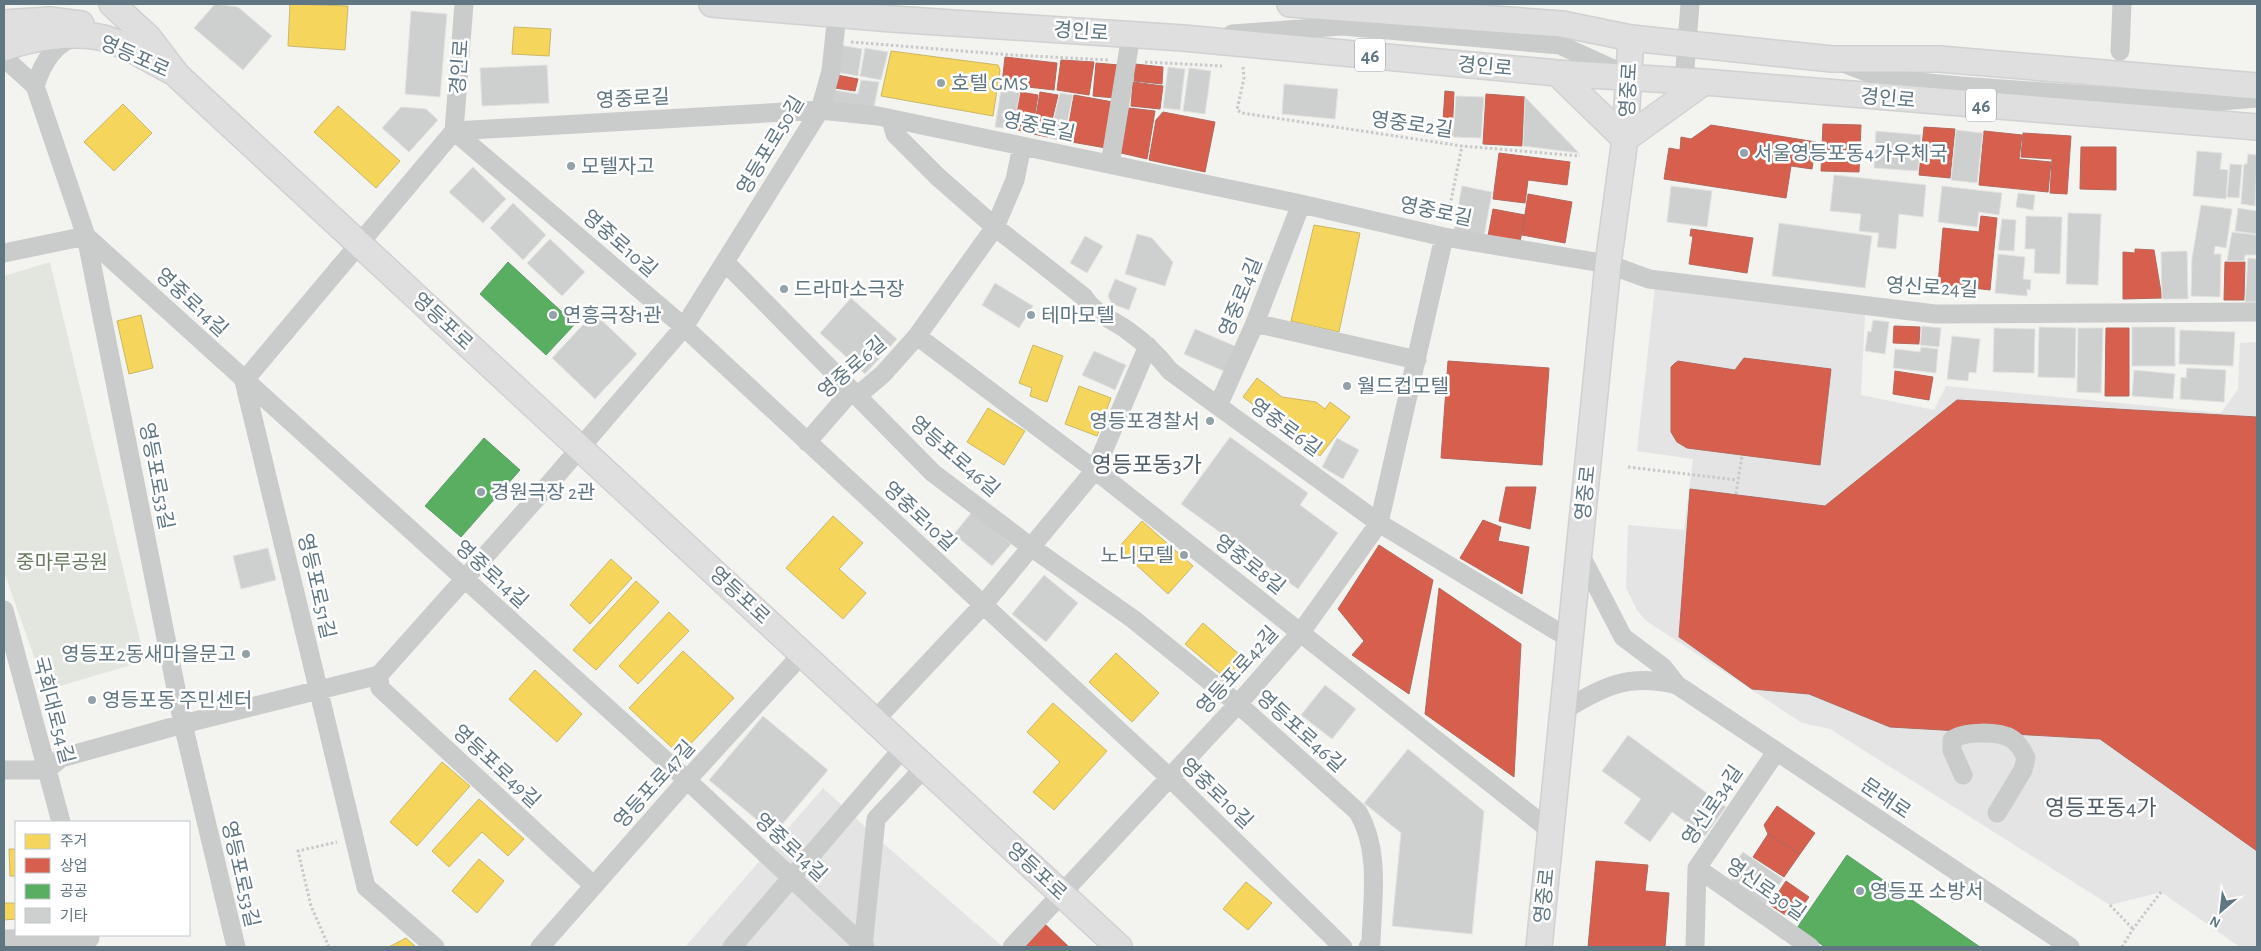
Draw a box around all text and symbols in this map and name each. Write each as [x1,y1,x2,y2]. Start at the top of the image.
street label: 경인로 [1053,19,1109,44]
street label: 영등포로 [97,32,173,81]
road number: 46 [1355,38,1385,72]
street label: 경인로 [447,39,472,95]
street label: 경인로 [1457,54,1513,79]
street label: 영중로 [1617,62,1640,118]
place label: 호텔 GMS [951,73,1028,94]
marker: 호텔 GMS [935,77,947,89]
street label: 영중로길 [596,86,670,111]
street label: 경인로 [1860,86,1916,111]
road number: 46 [1966,88,1996,122]
street label: 영등포로50길 [733,92,808,198]
street label: 영중로2길 [1370,108,1454,141]
street label: 영중로길 [1001,109,1077,144]
place label: 서울영등포동4가우체국 [1754,143,1948,164]
marker: 서울영등포동4가우체국 [1738,147,1750,159]
place label: 모텔자고 [581,156,655,177]
marker: 모텔자고 [565,160,577,172]
street label: 영중로길 [1398,194,1474,229]
street label: 영중로10길 [578,206,661,281]
street label: 영중로4길 [1215,255,1266,340]
street label: 영중로14길 [152,264,232,341]
street label: 영신로24길 [1885,275,1979,300]
place label: 드라마소극장 [794,279,904,300]
marker: 드라마소극장 [778,283,790,295]
street label: 영등포로 [409,289,477,354]
place label: 연흥극장1관 [563,305,662,326]
place label: 테마모텔 [1041,305,1115,326]
marker: 연흥극장1관 [547,309,559,321]
marker: 테마모텔 [1025,309,1037,321]
street label: 영중로6길 [814,332,891,403]
place label: 월드컵모텔 [1357,376,1449,397]
marker: 월드컵모텔 [1341,380,1353,392]
street label: 영중로6길 [1246,395,1325,460]
place label: 영등포경찰서 [1090,411,1200,432]
street label: 영등포로46길 [906,412,1003,501]
marker: 영등포경찰서 [1204,415,1216,427]
street label: 영등포로53길 [136,421,177,531]
district label: 영등포동3가 [1092,453,1202,476]
street label: 영중로 [1572,465,1599,522]
street label: 영중로10길 [879,478,960,555]
place label: 경원극장 2관 [491,482,595,503]
marker: 경원극장 2관 [475,486,487,498]
street label: 영등포로51길 [294,531,339,641]
street label: 영중로8길 [1210,531,1289,598]
street label: 영중로14길 [451,536,532,612]
place label: 노니모텔 [1100,545,1174,566]
marker: 노니모텔 [1178,549,1190,561]
park label: 중마루공원 [16,552,108,573]
street label: 영등포로 [706,563,774,628]
street label: 영등포로42길 [1193,622,1282,719]
place label: 영등포2동새마을문고 [61,644,236,665]
marker: 영등포2동새마을문고 [240,648,252,660]
street label: 국회대로54길 [29,654,78,766]
street label: 영등포로46길 [1252,686,1349,776]
place label: 영등포동 주민센터 [102,690,253,711]
marker: 영등포동 주민센터 [86,694,98,706]
street label: 영등포로49길 [449,721,544,812]
street label: 영등포로47길 [610,736,699,832]
street label: 영중로10길 [1177,754,1257,833]
street label: 영신로34길 [1678,761,1747,849]
street label: 문래로 [1857,774,1914,823]
district label: 영등포동4가 [2045,796,2157,819]
street label: 영중로14길 [751,809,831,886]
street label: 영등포로53길 [218,819,263,929]
legend [15,821,190,936]
text: 주거 [60,833,88,849]
street label: 영등포로 [1003,839,1071,904]
street label: 영신로30길 [1722,854,1810,925]
text: 상업 [60,858,88,874]
street label: 영중로 [1531,868,1558,925]
place label: 영등포 소방서 [1870,881,1984,902]
text: 공공 [60,884,88,899]
marker: 영등포 소방서 [1854,885,1866,897]
north arrow [2196,886,2246,936]
text: 기타 [60,908,88,924]
text: N [2208,913,2223,930]

